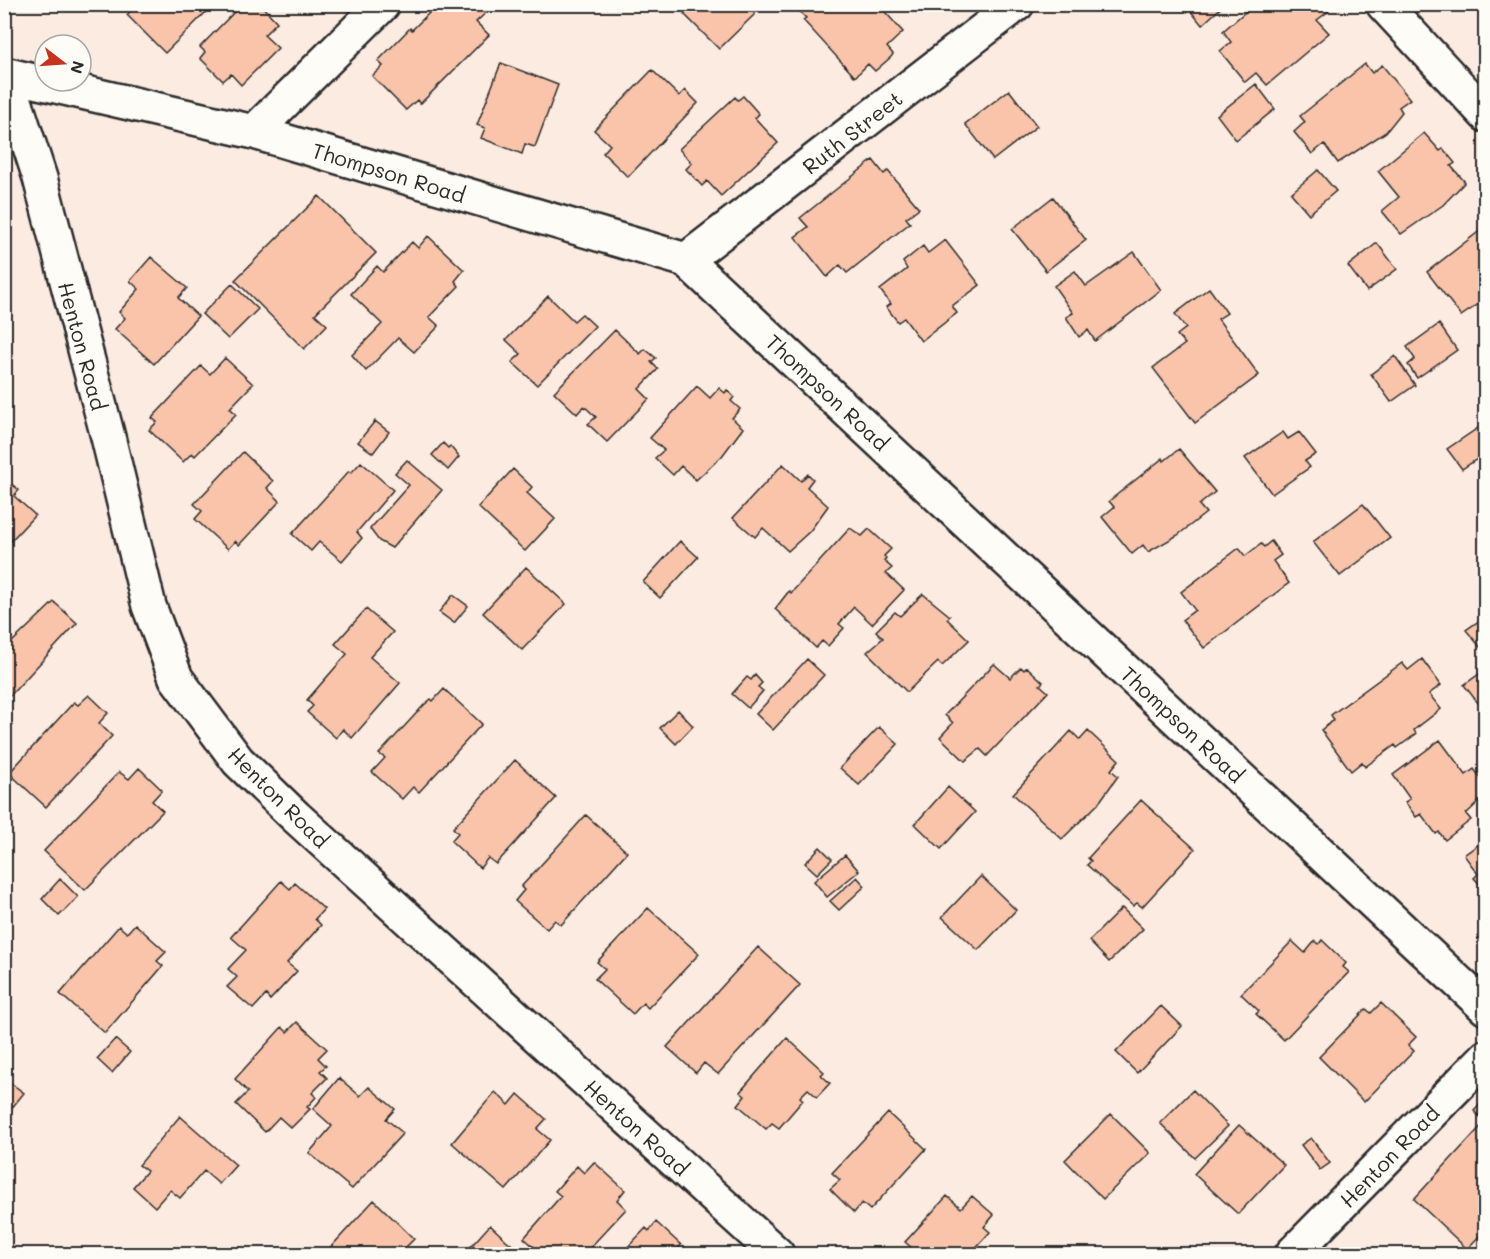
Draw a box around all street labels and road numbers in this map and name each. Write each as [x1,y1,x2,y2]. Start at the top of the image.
street label: Ruth Street [797,85,907,179]
street label: Thompson Road [309,136,469,208]
street label: Henton Road [53,279,113,413]
street label: Thompson Road [761,328,895,456]
street label: Thompson Road [1116,660,1250,788]
street label: Henton Road [223,741,335,853]
street label: Henton Road [579,1073,695,1181]
street label: Henton Road [1333,1099,1445,1213]

